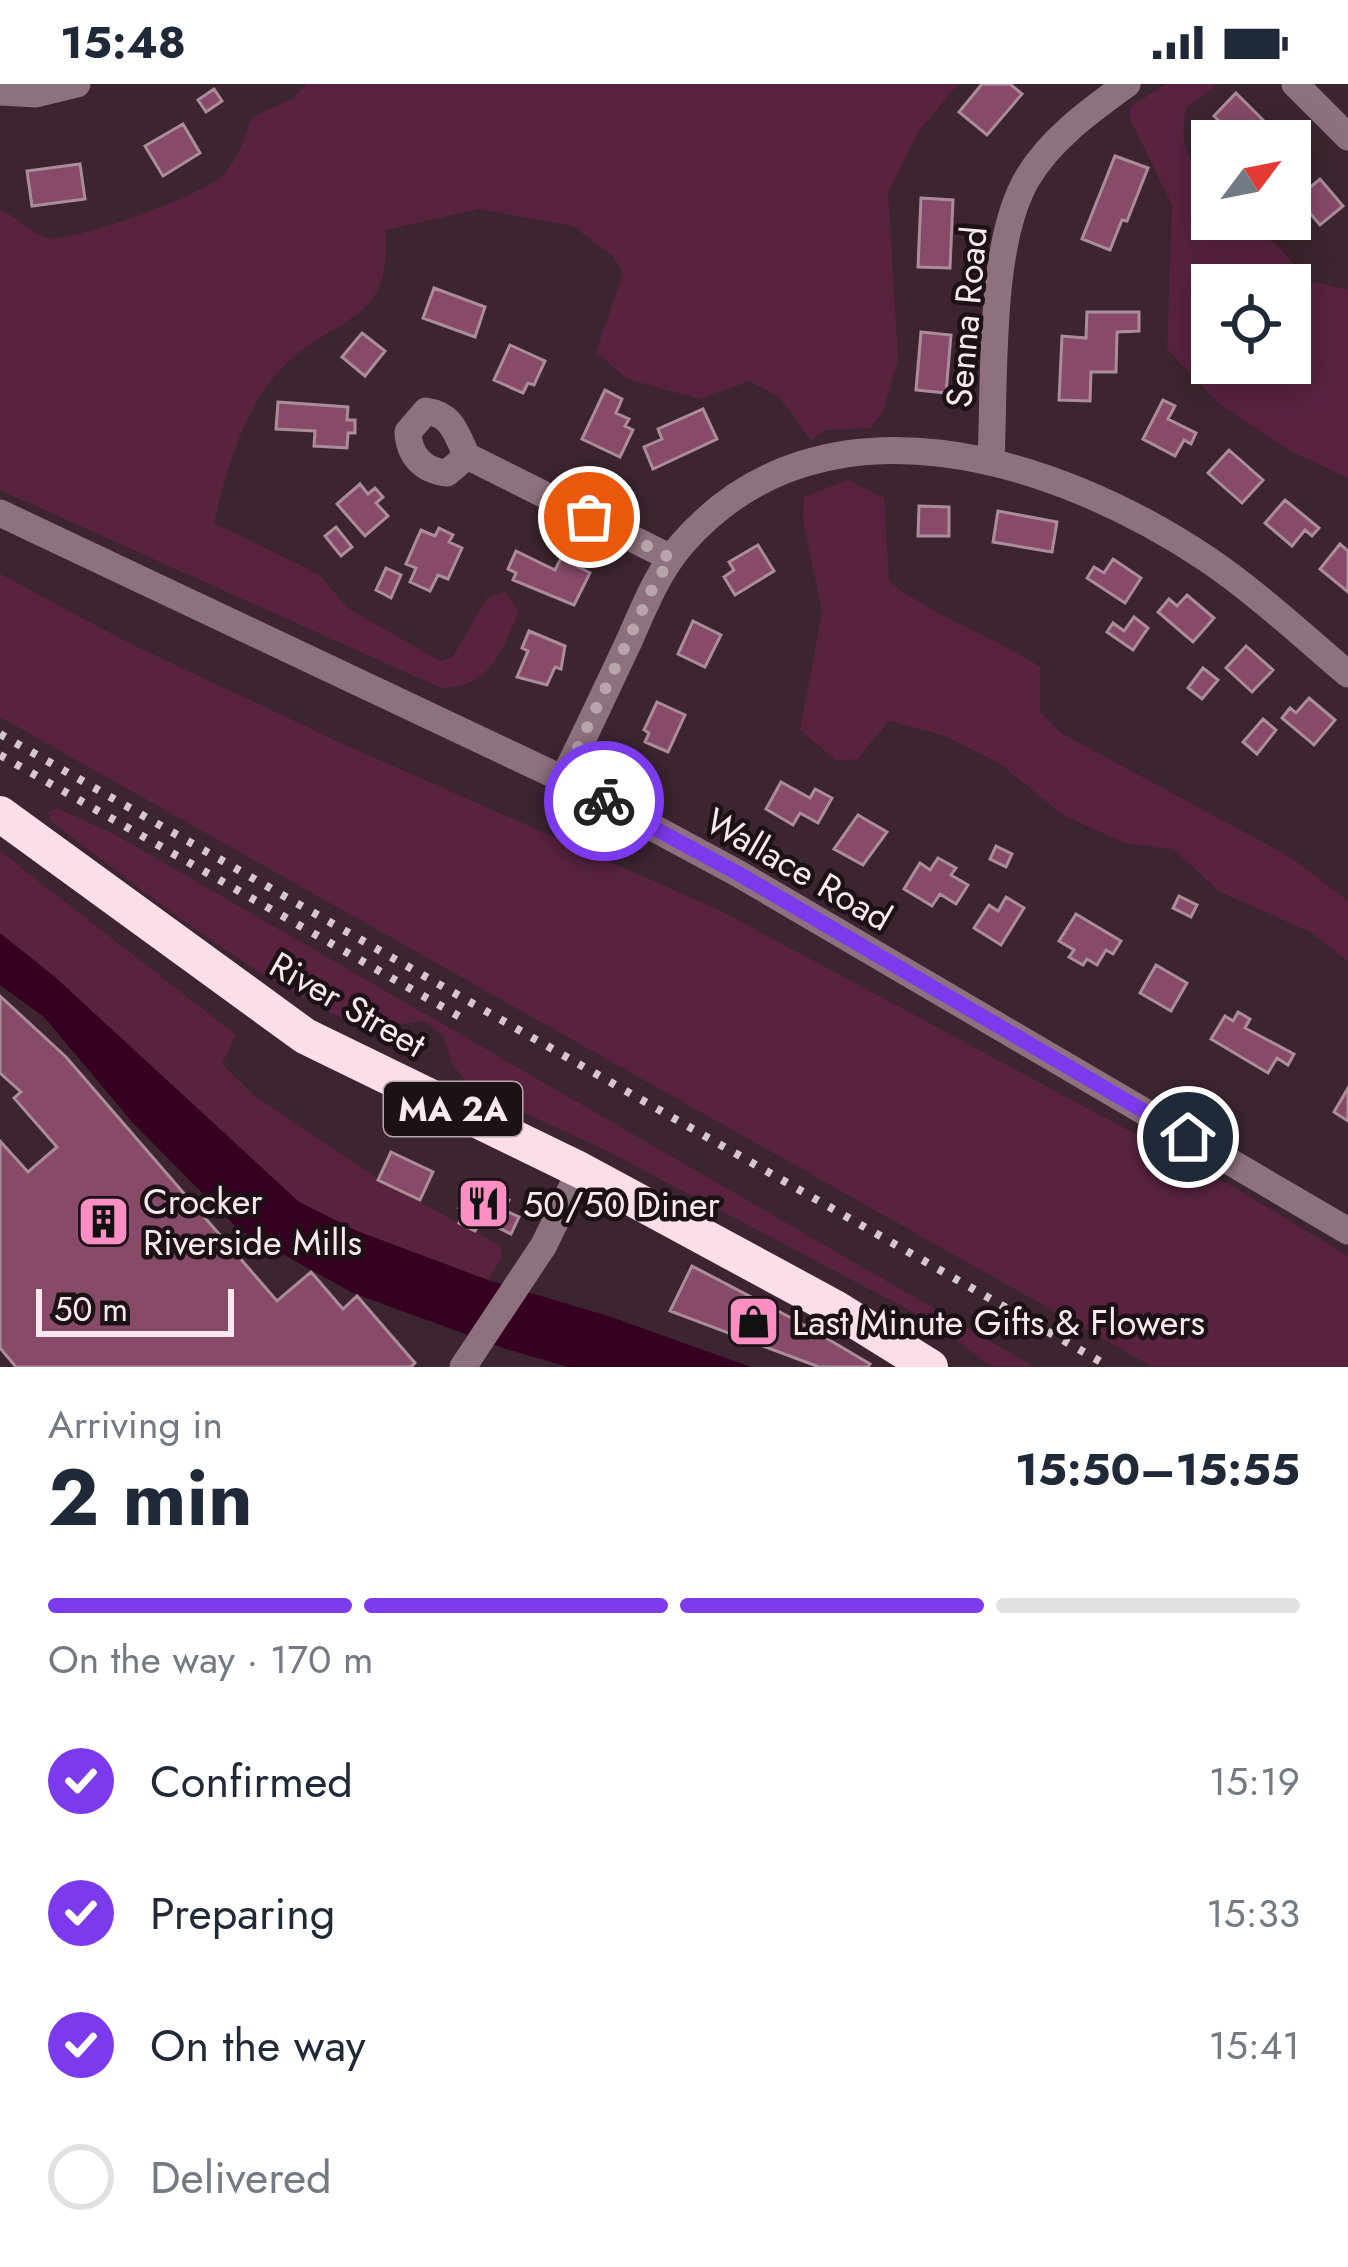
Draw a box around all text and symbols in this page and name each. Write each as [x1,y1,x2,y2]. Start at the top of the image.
text: 15:48 [60,10,186,75]
north arrow [1191,120,1311,240]
map controls [1191,120,1311,384]
street label: Senna Road [932,224,1000,410]
button: locate [1191,264,1311,384]
pin [538,466,640,568]
icon: bag [556,484,622,550]
courier [544,741,664,861]
icon: bike [571,768,637,834]
street label: Wallace Road [696,795,902,943]
street label: River Street [260,938,436,1070]
road number: MA 2A [384,1082,522,1136]
pin [1137,1086,1239,1188]
icon: home [1155,1104,1221,1170]
place label: Crocker Riverside Mills [143,1175,362,1268]
restaurant icon: 50/50 Diner [456,1176,512,1232]
place label: 50/50 Diner [523,1178,720,1230]
building icon: Crocker Riverside Mills [76,1194,132,1250]
scale bar [36,1283,234,1336]
text: 50 m [54,1286,128,1333]
shop icon: Last Minute Gifts & Flowers [725,1294,781,1350]
place label: Last Minute Gifts & Flowers [792,1296,1205,1348]
text: Arriving in [48,1396,223,1453]
text: 15:50–15:55 [1015,1437,1300,1502]
text: 2 min [48,1442,253,1554]
text: On the way · 170 m [48,1631,374,1688]
icon: check [48,1748,114,1814]
text: Confirmed [150,1749,353,1814]
text: 15:19 [1209,1753,1300,1810]
icon: check [48,1880,114,1946]
text: Preparing [150,1881,335,1946]
text: 15:33 [1206,1885,1300,1942]
icon: check [48,2012,114,2078]
text: On the way [150,2013,366,2078]
text: 15:41 [1208,2017,1300,2074]
text: Delivered [150,2145,332,2210]

